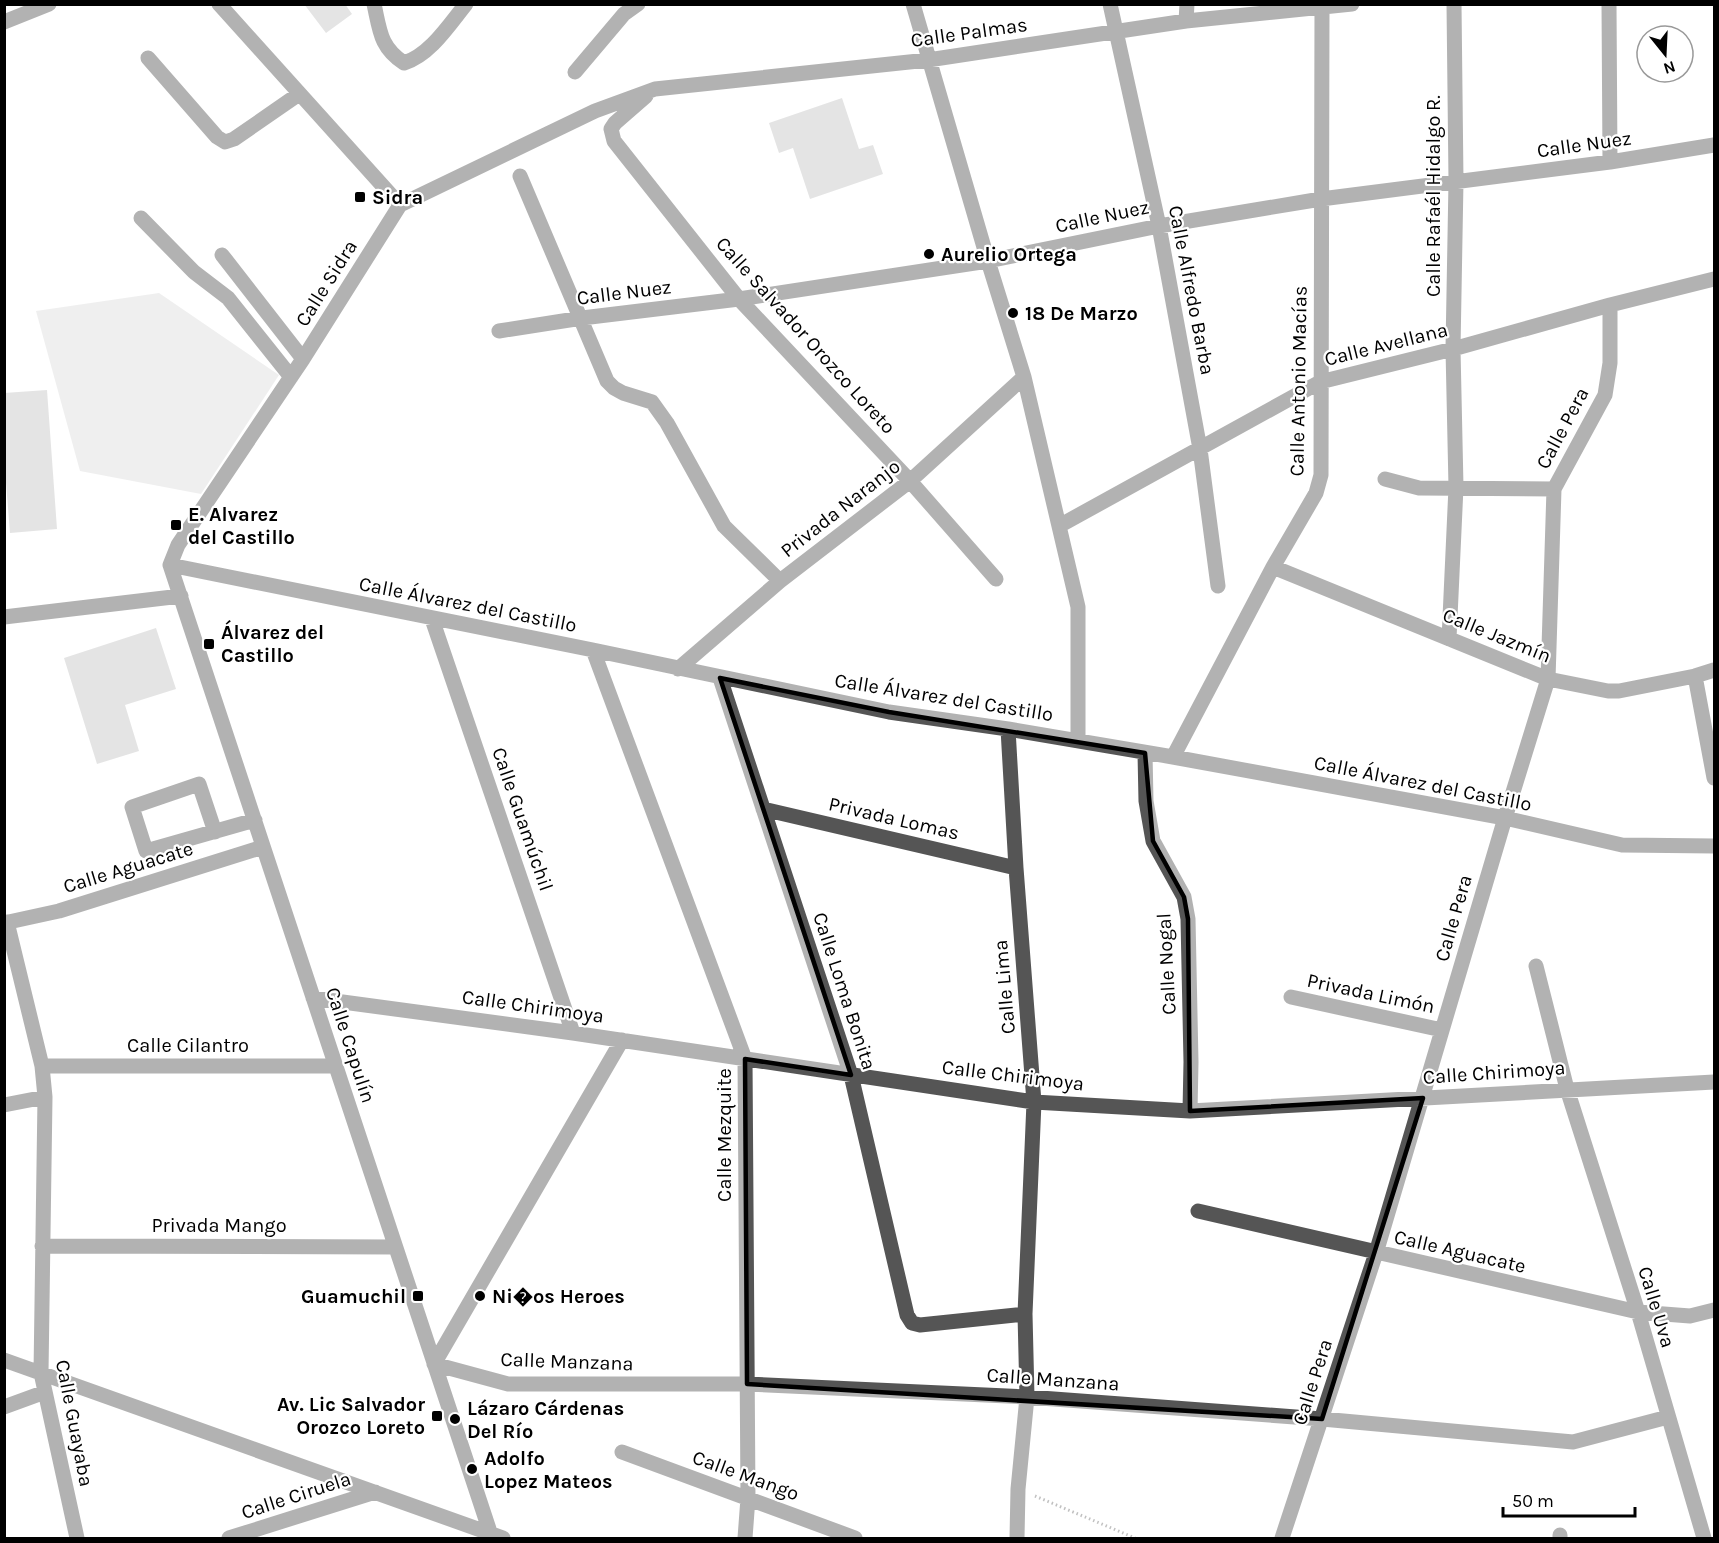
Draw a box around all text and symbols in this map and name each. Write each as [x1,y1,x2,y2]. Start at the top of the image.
street label: Calle Palmas [909,13,1029,52]
north arrow [1635,24,1695,84]
text: N [1661,57,1678,79]
street label: Calle Rafaél Hidalgo R. [1422,95,1445,297]
street label: Calle Nuez [1535,126,1633,162]
place label: Sidra [372,186,423,209]
marker: Sidra [353,190,367,204]
street label: Calle Nuez [1053,195,1151,238]
street label: Calle Alfredo Barba [1164,203,1219,377]
street label: Calle Salvador Orozco Loreto [711,232,900,438]
street label: Calle Sidra [291,236,362,331]
place label: Aurelio Ortega [941,243,1077,266]
marker: Aurelio Ortega [922,247,936,261]
street label: Calle Nuez [575,275,673,310]
street label: Calle Antonio Macías [1285,285,1312,477]
place label: 18 De Marzo [1025,302,1138,325]
marker: 18 De Marzo [1006,306,1020,320]
street label: Calle Avellana [1322,318,1450,371]
street label: Calle Pera [1531,384,1594,473]
street label: Privada Naranjo [776,455,905,562]
place label: E. Alvarez del Castillo [188,503,295,549]
marker: E. Alvarez del Castillo [169,518,183,532]
street label: Calle Álvarez del Castillo [357,571,579,637]
street label: Calle Jazmín [1439,603,1554,668]
place label: Álvarez del Castillo [221,619,324,667]
marker: Álvarez del Castillo [202,637,216,651]
street label: Calle Álvarez del Castillo [833,668,1055,726]
street label: Calle Guamúchil [487,744,558,894]
street label: Calle Álvarez del Castillo [1312,750,1534,816]
street label: Privada Lomas [826,792,961,845]
street label: Calle Aguacate [60,837,196,898]
street label: Calle Pera [1430,872,1477,964]
street label: Calle Loma Bonita [808,910,881,1073]
street label: Calle Nogal [1152,912,1181,1016]
street label: Calle Lima [989,939,1020,1035]
street label: Privada Limón [1305,969,1437,1018]
street label: Calle Capulín [321,984,380,1106]
street label: Calle Chirimoya [461,985,605,1028]
street label: Calle Cilantro [127,1034,249,1057]
street label: Calle Chirimoya [941,1055,1085,1096]
street label: Calle Chirimoya [1422,1056,1566,1089]
street label: Calle Mezquite [713,1068,736,1202]
street label: Privada Mango [151,1214,287,1237]
street label: Calle Aguacate [1392,1225,1528,1278]
street label: Calle Uva [1633,1264,1680,1350]
place label: Guamuchil [301,1285,406,1308]
place label: Ni�os Heroes [492,1285,625,1308]
marker: Guamuchil [411,1289,425,1303]
marker: Ni�os Heroes [473,1289,487,1303]
street label: Calle Pera [1288,1336,1337,1428]
street label: Calle Manzana [500,1348,634,1375]
street label: Calle Guayaba [51,1358,98,1488]
street label: Calle Manzana [986,1363,1120,1396]
place label: Av. Lic Salvador Orozco Loreto [277,1393,425,1439]
place label: Lázaro Cárdenas Del Río [467,1397,624,1443]
marker: Av. Lic Salvador Orozco Loreto [430,1409,444,1423]
marker: Lázaro Cárdenas Del Río [448,1412,462,1426]
street label: Calle Mango [689,1446,802,1505]
place label: Adolfo Lopez Mateos [484,1447,613,1493]
marker: Adolfo Lopez Mateos [465,1462,479,1476]
street label: Calle Ciruela [238,1467,354,1524]
scale bar [1503,1480,1635,1518]
text: 50 m [1512,1490,1554,1512]

